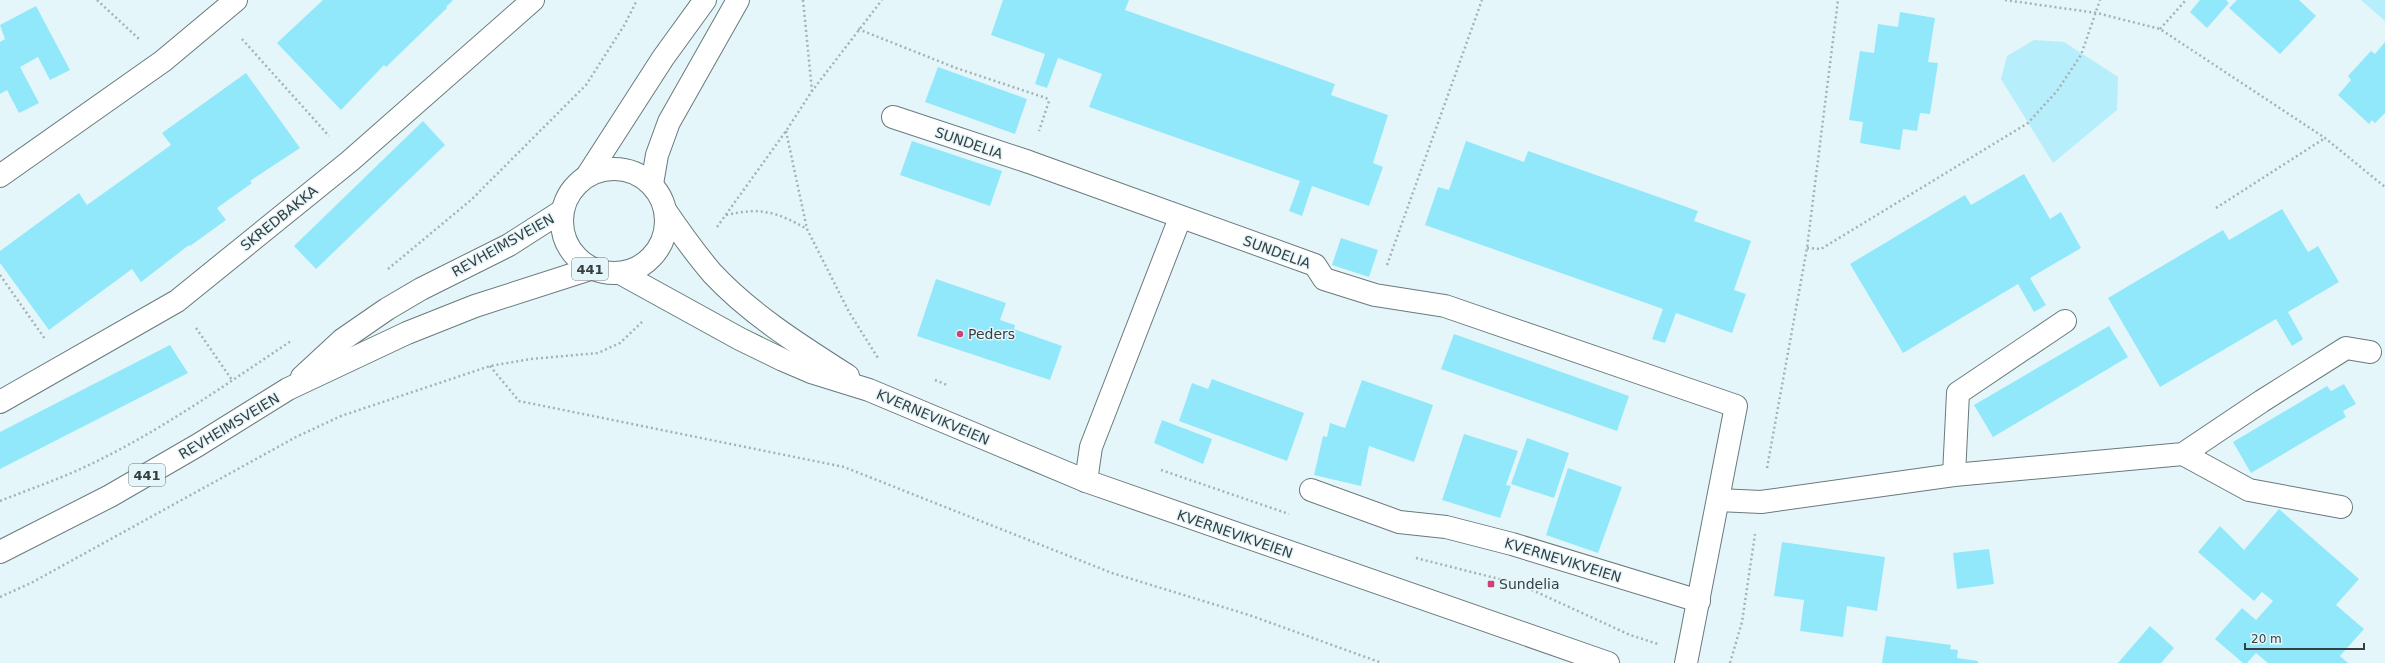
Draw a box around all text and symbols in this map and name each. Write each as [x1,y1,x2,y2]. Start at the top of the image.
street label: SUNDELIA [933,124,1005,162]
street label: SKREDBAKKA [237,182,321,254]
street label: REVHEIMSVEIEN [449,210,557,280]
street label: SUNDELIA [1241,232,1313,272]
road number: 441 [572,258,608,280]
place label: Peders [968,326,1015,342]
marker: Peders [955,329,965,339]
street label: KVERNEVIKVEIEN [874,386,992,448]
street label: REVHEIMSVEIEN [176,390,282,462]
road number: 441 [129,464,165,486]
street label: KVERNEVIKVEIEN [1175,507,1295,561]
street label: KVERNEVIKVEIEN [1503,535,1623,585]
place label: Sundelia [1499,576,1560,592]
marker: Sundelia [1486,579,1496,589]
scale bar [2245,625,2364,651]
text: 20 m [2251,632,2282,646]

